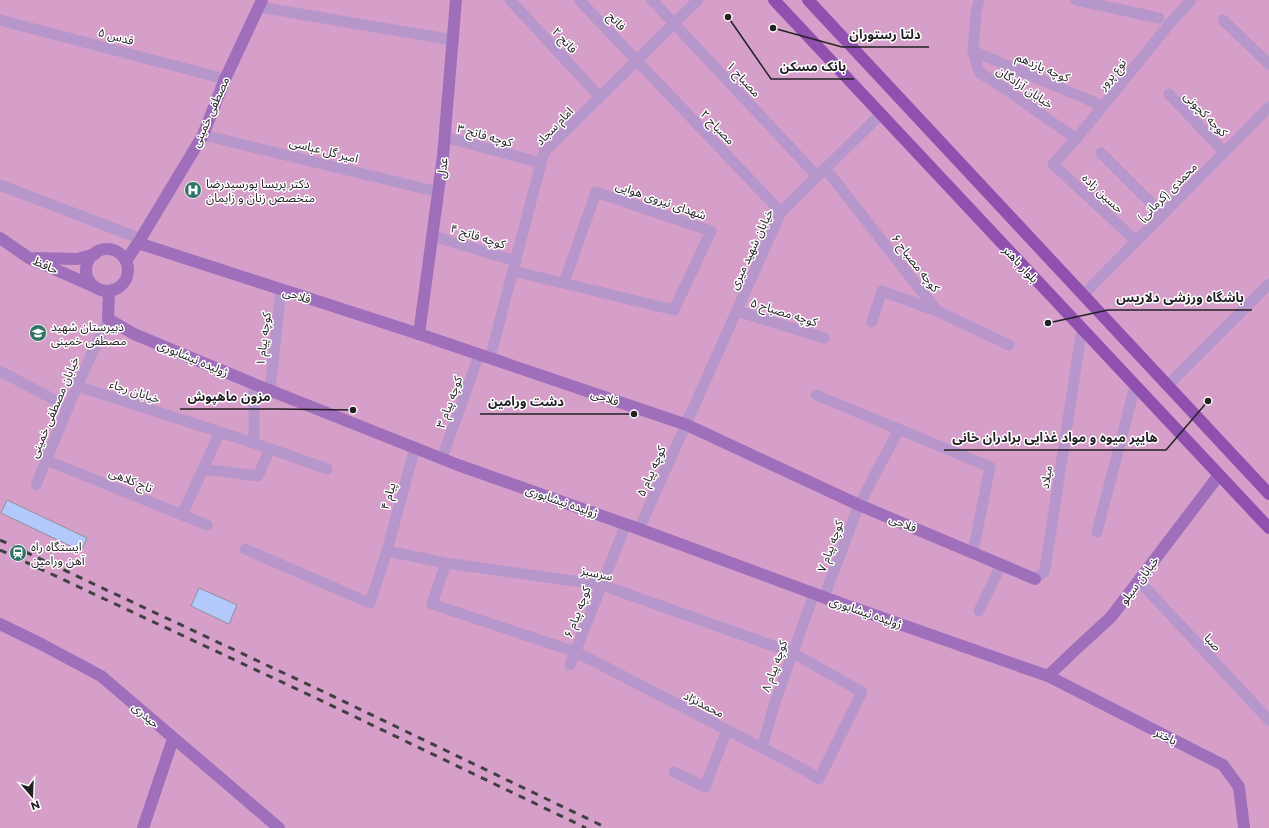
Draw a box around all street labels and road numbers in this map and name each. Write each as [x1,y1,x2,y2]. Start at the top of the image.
street label: فاتح [603,8,629,35]
street label: قدس ۵ [97,24,135,48]
street label: فاتح ۲ [548,24,581,58]
street label: کوچه یازدهم [1013,49,1073,87]
street label: نوع پرور [1094,55,1131,95]
street label: مصباح ۱ [722,58,764,101]
street label: خیابان آزادگان [994,63,1056,112]
street label: مصطفی خمینی [188,74,232,150]
street label: کوچه کچونی [1180,88,1232,141]
street label: امام سجاد [532,103,578,150]
street label: مصباح ۲ [696,106,738,149]
street label: کوچه فاتح ۳ [455,120,515,152]
street label: امیر گل عباسی [288,134,360,166]
street label: عدل [433,157,451,179]
street label: محمدی (کرمانی) [1134,159,1200,225]
street label: حسین زاده [1079,170,1127,216]
street label: شهدای نیروی هوایی [614,177,708,223]
street label: خیابان شهید میری [726,206,776,292]
street label: کوچه فاتح ۴ [448,221,508,254]
street label: کوچه مصباح ۶ [887,231,944,297]
street label: بلوار باهنر [999,242,1042,286]
street label: حافظ [31,253,61,277]
street label: فلاحی [281,283,313,307]
street label: کوچه مصباح ۵ [748,295,820,332]
street label: کوچه پیام ۱ [252,310,276,367]
street label: ژولیده نیشابوری [155,336,231,380]
street label: خیابان مصطفی خمینی [26,354,82,460]
street label: کوچه پیام ۳ [433,373,468,431]
street label: خیابان رجاء [108,376,162,406]
street label: فلاحی [589,385,621,409]
street label: کوچه پیام ۵ [633,442,671,500]
street label: تاج کلاهی [106,464,155,498]
street label: میلاد [1037,464,1055,490]
street label: پیام ۴ [377,481,401,512]
street label: ژولیده نیشابوری [524,482,600,520]
street label: فلاحی [887,511,919,535]
street label: کوچه پیام ۷ [814,517,849,575]
street label: خیابان سیلو [1116,553,1162,607]
street label: سرسبز [579,562,614,584]
street label: کوچه پیام ۶ [560,583,596,641]
street label: ژولیده نیشابوری [828,593,904,631]
street label: صبا [1201,630,1225,654]
street label: کوچه پیام ۸ [758,637,793,695]
street label: محمدنژاد [681,687,727,721]
street label: حیدری [129,699,163,731]
street label: باختر [1151,724,1180,748]

